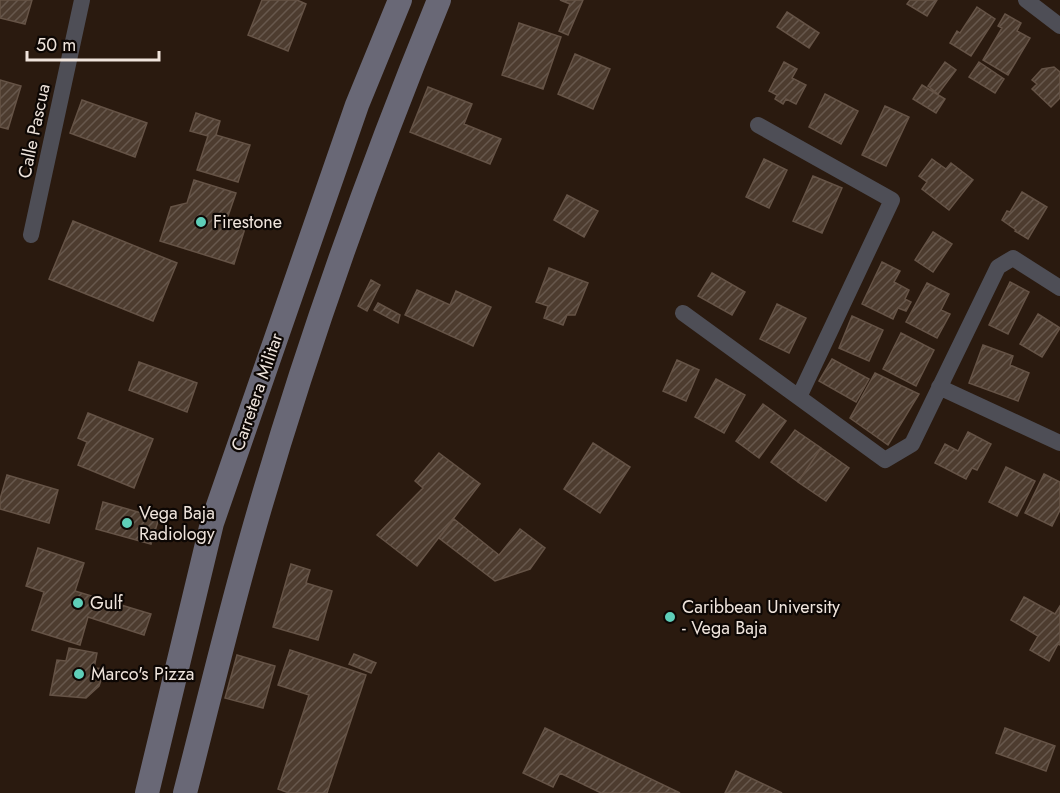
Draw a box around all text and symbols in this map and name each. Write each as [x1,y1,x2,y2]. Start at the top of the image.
scale bar [27,24,159,62]
text: 50 m [36,32,76,58]
street label: Calle Pascua [11,81,57,181]
place label: Firestone [213,209,282,235]
marker: Firestone [194,215,208,229]
street label: Carretera Militar [225,329,290,455]
place label: Vega Baja Radiology [139,500,215,547]
marker: Vega Baja Radiology [120,516,134,530]
place label: Gulf [90,590,124,616]
place label: Caribbean University - Vega Baja [682,594,840,641]
marker: Gulf [71,596,85,610]
marker: Caribbean University - Vega Baja [663,610,677,624]
place label: Marco's Pizza [91,661,194,687]
marker: Marco's Pizza [72,667,86,681]

